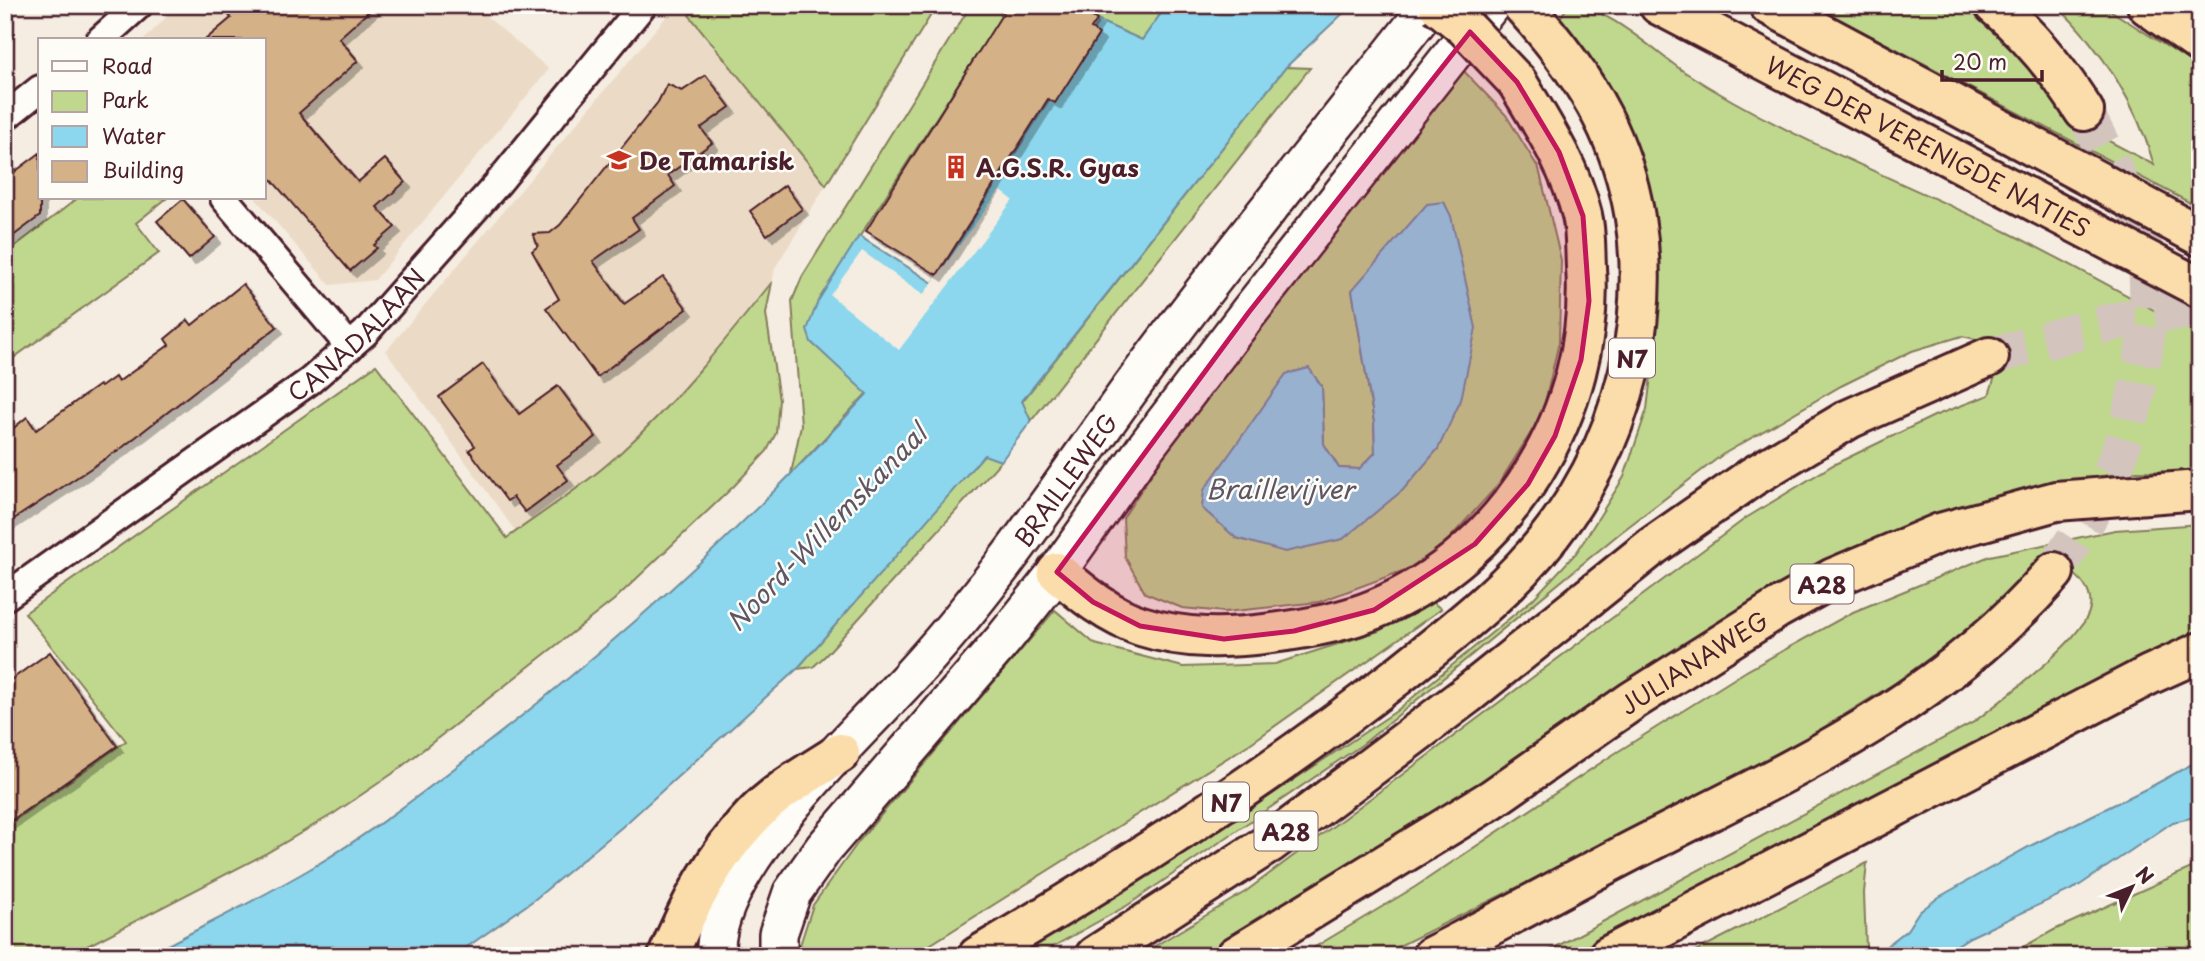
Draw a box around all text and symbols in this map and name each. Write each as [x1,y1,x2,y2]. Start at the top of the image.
legend [38,38,266,200]
scale bar [1942,38,2042,82]
text: 20 m [1953,45,2007,77]
street label: WEG DER VERENIGDE NATIES [1760,46,2097,246]
text: Road [102,49,153,81]
text: Park [102,83,149,115]
text: Water [102,119,166,151]
place label: De Tamarisk [639,142,794,178]
school or university icon: De Tamarisk [605,146,633,174]
place label: A.G.S.R. Gyas [976,149,1139,185]
text: Building [102,153,184,185]
building icon: A.G.S.R. Gyas [942,153,970,181]
street label: CANADALAAN [280,260,433,410]
road number: N7 [1609,338,1655,378]
street label: BRAILLEWEG [1005,405,1125,554]
water label: Noord-Willemskanaal [717,412,938,639]
water label: Braillevijver [1206,469,1357,508]
road number: A28 [1790,564,1854,604]
street label: JULIANAWEG [1612,601,1775,723]
road number: N7 [1203,782,1249,822]
road number: A28 [1254,811,1318,850]
north arrow [2096,852,2166,922]
text: N [2130,860,2161,890]

